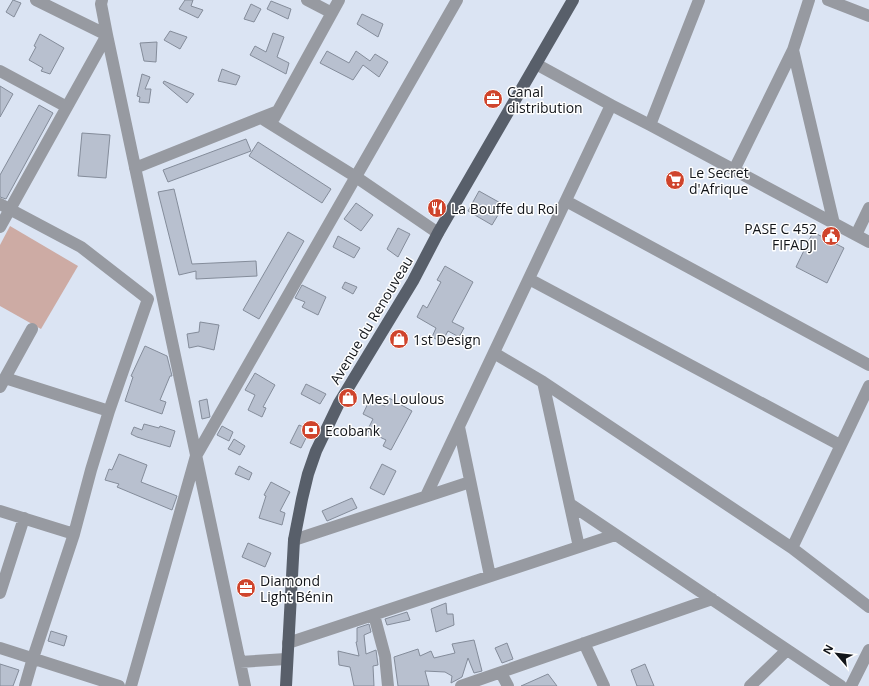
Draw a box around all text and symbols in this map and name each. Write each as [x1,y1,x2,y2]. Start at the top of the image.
place label: Canal distribution [507,82,583,117]
office icon: Canal distribution [482,88,504,110]
place label: Le Secret d'Afrique [689,163,749,198]
supermarket icon: Le Secret d'Afrique [664,169,686,191]
restaurant icon: La Bouffe du Roi [426,197,448,219]
place label: La Bouffe du Roi [451,199,558,218]
place label: PASE C 452 FIFADJI [744,219,817,254]
public building icon: PASE C 452 FIFADJI [820,225,842,247]
street label: Avenue du Renouveau [325,252,417,388]
shop icon: 1st Design [388,328,410,350]
place label: 1st Design [413,330,481,349]
shop icon: Mes Loulous [337,387,359,409]
place label: Mes Loulous [362,389,445,408]
bank icon: Ecobank [300,419,322,441]
place label: Ecobank [325,421,381,440]
place label: Diamond Light Bénin [260,571,333,606]
office icon: Diamond Light Bénin [235,577,257,599]
north arrow [817,634,857,674]
text: N [819,642,836,657]

